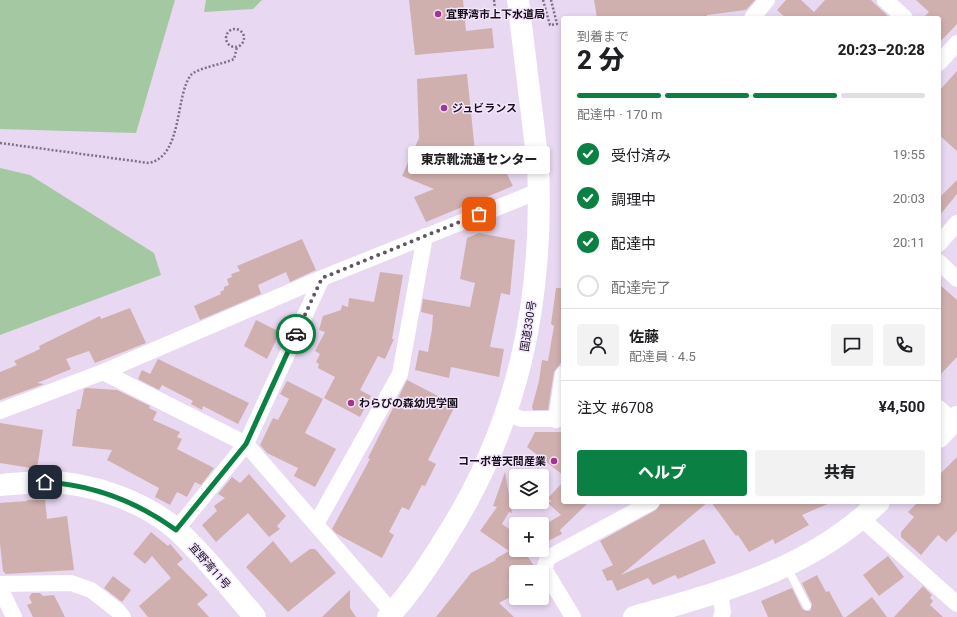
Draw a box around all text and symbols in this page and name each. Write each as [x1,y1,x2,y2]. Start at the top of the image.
place label: 宜野湾市上下水道局 [446,8,545,21]
marker: 宜野湾市上下水道局 [433,9,443,19]
text: 到着まで [577,29,629,44]
text: 20:23–20:28 [838,41,925,59]
text: 2 分 [577,45,624,75]
place label: ジュビランス [452,102,517,115]
marker: ジュビランス [439,103,449,113]
text: 配達中 · 170 m [577,107,662,122]
icon: check [577,143,599,165]
callout: 東京靴流通センター [408,146,550,174]
text: 受付済み [611,147,671,165]
text: 19:55 [893,147,925,162]
text: 東京靴流通センター [420,152,538,167]
icon: check [577,187,599,209]
text: 調理中 [611,191,656,209]
text: 20:03 [893,191,925,206]
pin [462,197,496,231]
icon: bag [468,203,490,225]
icon: check [577,231,599,253]
text: 配達中 [611,235,656,253]
text: 20:11 [893,235,925,250]
text: 配達完了 [611,279,671,297]
street label: 国道330号 [518,300,539,353]
courier [276,314,316,354]
icon: car [285,323,307,345]
button: person [577,324,619,366]
button: chat [831,324,873,366]
button: phone [883,324,925,366]
text: 佐藤 [629,328,659,346]
text: 配達員 · 4.5 [629,349,696,364]
place label: わらびの森幼児学園 [359,397,458,410]
marker: わらびの森幼児学園 [346,398,356,408]
text: ¥4,500 [879,398,925,416]
text: 注文 #6708 [577,399,654,417]
button: ヘルプ [577,450,747,496]
button: 共有 [755,450,925,496]
place label: コーポ普天間産業 [458,455,546,468]
marker: コーポ普天間産業 [549,456,559,466]
pin [28,465,62,499]
map controls [509,469,549,605]
button: layers [509,469,549,509]
icon: home [34,471,56,493]
button: + [509,517,549,557]
street label: 宜野湾11号 [186,541,233,592]
button: − [509,565,549,605]

